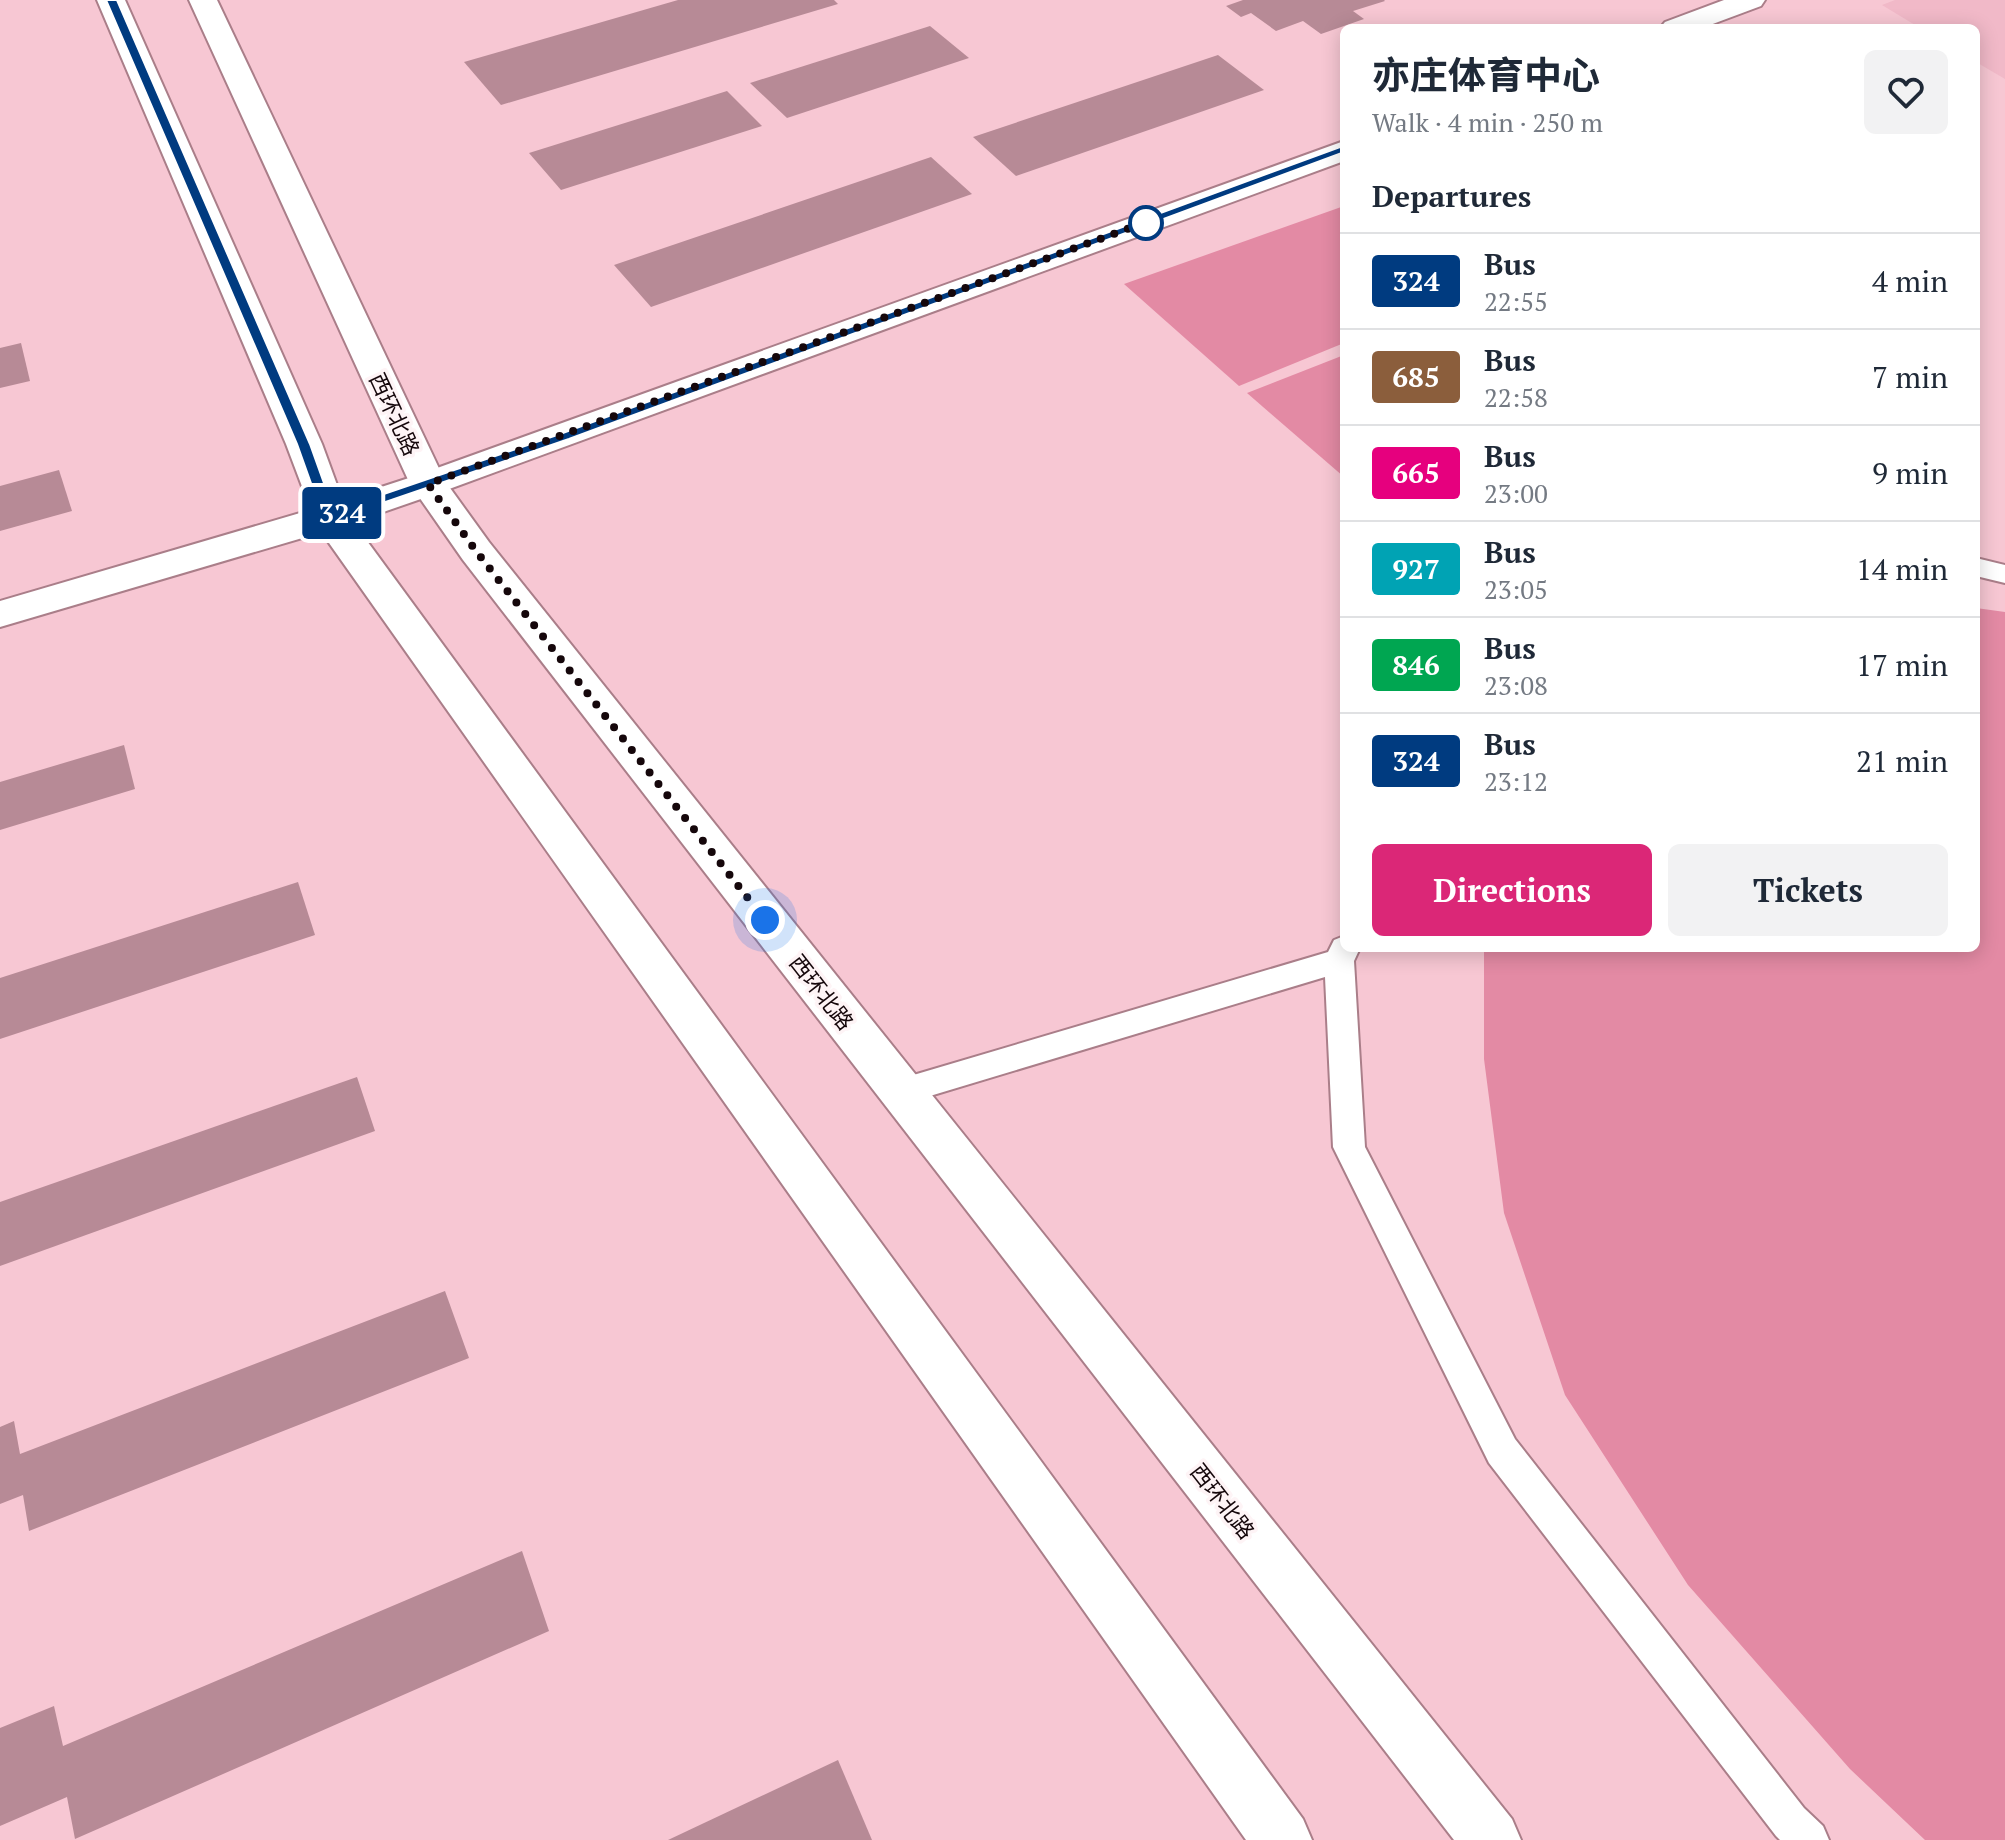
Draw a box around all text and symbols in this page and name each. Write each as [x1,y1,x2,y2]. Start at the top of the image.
text: 亦庄体育中心 [1372,50,1600,100]
button: heart [1864,50,1948,134]
text: Walk · 4 min · 250 m [1372,105,1603,139]
text: Departures [1372,176,1531,216]
unlabelled marker [1129,206,1163,240]
text: Bus [1484,244,1536,284]
text: 4 min [1872,261,1948,301]
text: 324 [1392,262,1440,299]
text: 22:55 [1484,284,1548,318]
text: Bus [1484,340,1536,380]
text: 7 min [1872,357,1948,397]
text: 685 [1392,358,1440,395]
street label: 西环北路 [363,368,427,460]
text: 22:58 [1484,380,1548,414]
text: Bus [1484,436,1536,476]
text: 9 min [1872,453,1948,493]
text: 665 [1392,454,1440,491]
text: 23:00 [1484,476,1548,510]
line badge: 324 [296,487,388,539]
text: 324 [318,494,366,531]
text: Bus [1484,532,1536,572]
text: 14 min [1856,549,1948,589]
text: 927 [1392,550,1440,587]
text: 23:05 [1484,572,1548,606]
text: Bus [1484,628,1536,668]
text: 17 min [1856,645,1948,685]
text: 846 [1392,646,1440,683]
text: 23:08 [1484,668,1548,702]
text: Bus [1484,724,1536,764]
text: 21 min [1856,741,1948,781]
text: 324 [1392,742,1440,779]
text: 23:12 [1484,764,1548,798]
button: Directions [1372,844,1652,936]
button: Tickets [1668,844,1948,936]
your location [745,900,785,940]
street label: 西环北路 [783,948,861,1036]
street label: 西环北路 [1184,1457,1262,1545]

